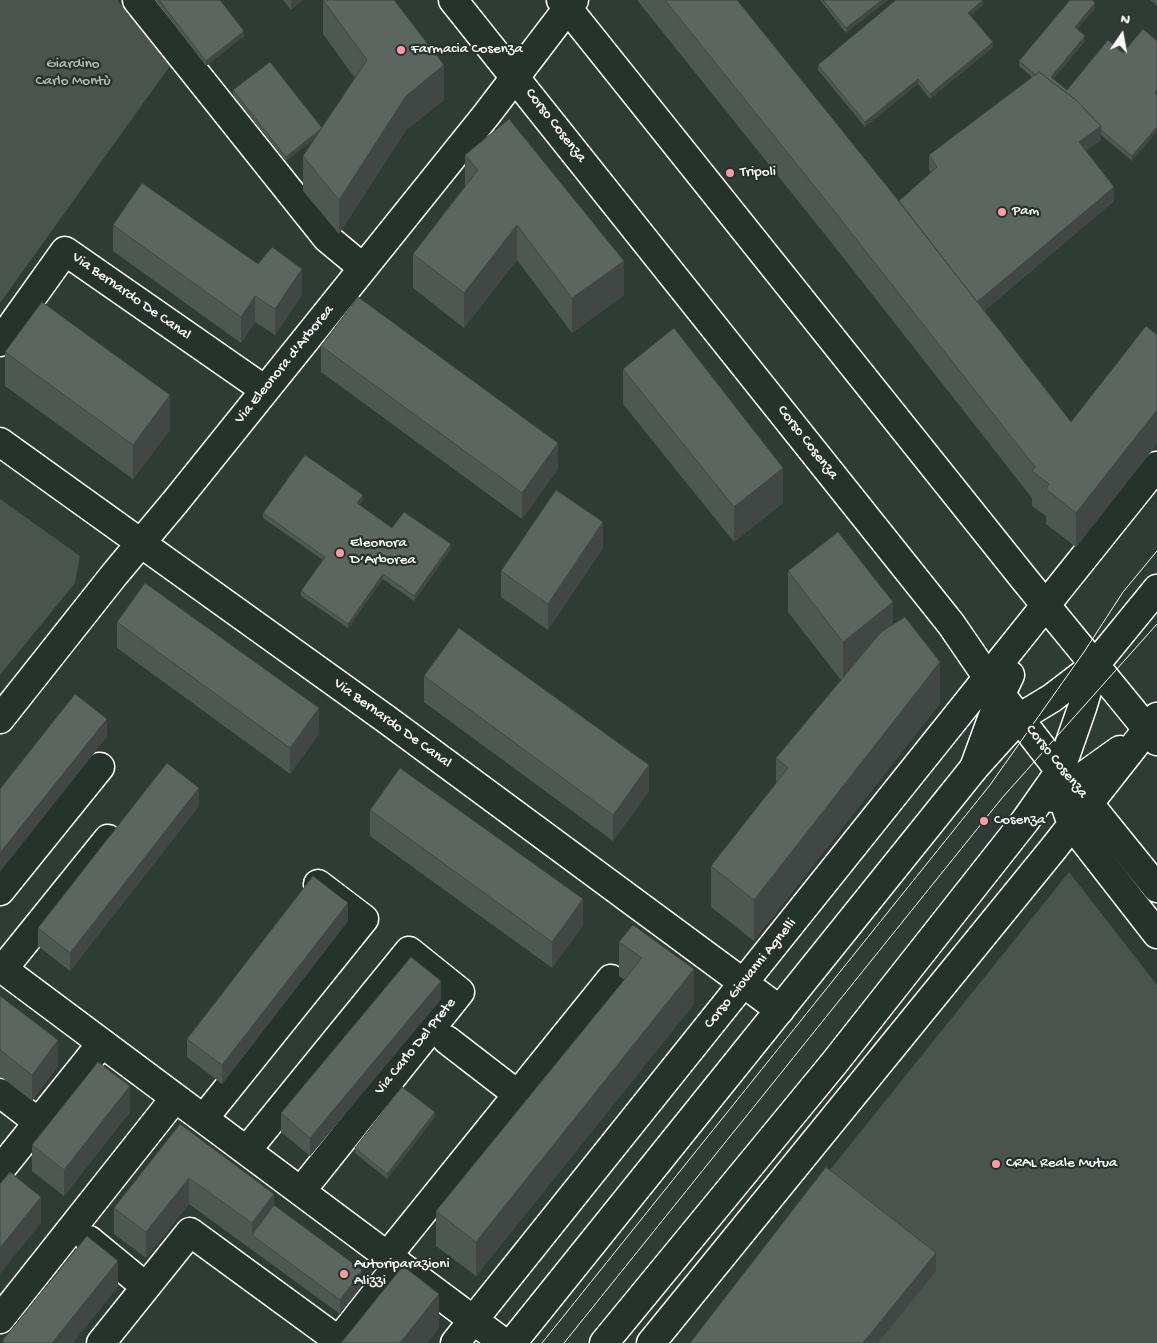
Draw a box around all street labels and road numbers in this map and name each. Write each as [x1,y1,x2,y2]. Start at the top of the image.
street label: Corso Cosenza [520,85,590,167]
street label: Via Bernardo De Canal [68,249,194,345]
street label: Via Eleonora d'Arborea [232,302,338,428]
street label: Corso Cosenza [772,402,842,484]
street label: Via Bernardo De Canal [330,675,454,773]
street label: Corso Cosenza [1021,722,1091,802]
street label: Corso Giovanni Agnelli [701,915,801,1033]
street label: Via Carlo Del Prete [371,995,461,1099]

